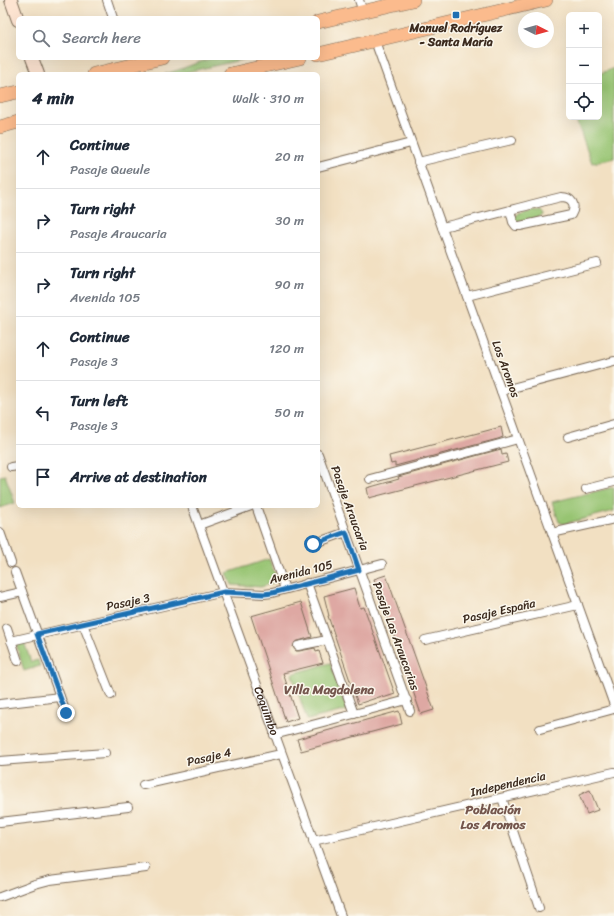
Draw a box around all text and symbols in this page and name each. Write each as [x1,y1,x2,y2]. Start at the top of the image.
marker: Manuel Rodríguez - Santa María [451,10,461,20]
north arrow [518,12,554,48]
map controls [566,12,602,120]
button: + [566,12,602,48]
search box [16,16,320,60]
place label: Manuel Rodríguez - Santa María [409,17,503,53]
text: Search here [62,25,141,51]
icon: search [30,27,52,49]
button: − [566,48,602,84]
text: 4 min [32,83,74,113]
button: locate [566,84,602,120]
text: Walk · 310 m [232,87,304,110]
text: Continue [70,132,130,158]
text: 20 m [275,145,304,168]
icon: ahead [32,146,54,168]
text: Pasaje Queule [70,158,150,181]
text: Turn right [70,196,135,222]
text: 30 m [275,209,304,232]
icon: right [32,210,54,232]
text: Pasaje Araucaria [70,222,167,245]
text: Turn right [70,260,135,286]
text: 90 m [274,273,304,296]
icon: right [32,274,54,296]
text: Avenida 105 [70,286,140,309]
text: Continue [70,324,130,350]
text: 120 m [269,337,304,360]
street label: Los Aromos [485,337,527,401]
icon: ahead [32,338,54,360]
text: Pasaje 3 [70,350,118,373]
text: Turn left [70,388,128,414]
text: 50 m [274,401,304,424]
icon: left [32,402,54,424]
text: Pasaje 3 [70,414,118,437]
street label: Pasaje Araucaria [324,462,376,555]
text: Arrive at destination [70,464,207,490]
icon: arrive [32,466,54,488]
route start [304,535,322,553]
street label: Avenida 105 [266,553,335,591]
street label: Pasaje Las Araucarias [366,579,426,694]
street label: Pasaje 3 [104,587,152,617]
street label: Pasaje España [460,592,539,630]
district label: Villa Magdalena [284,678,375,701]
street label: Coquimbo [247,683,286,739]
route end [57,704,75,722]
street label: Pasaje 4 [185,741,234,773]
street label: Independencia [467,764,549,804]
district label: Población Los Aromos [461,798,526,836]

